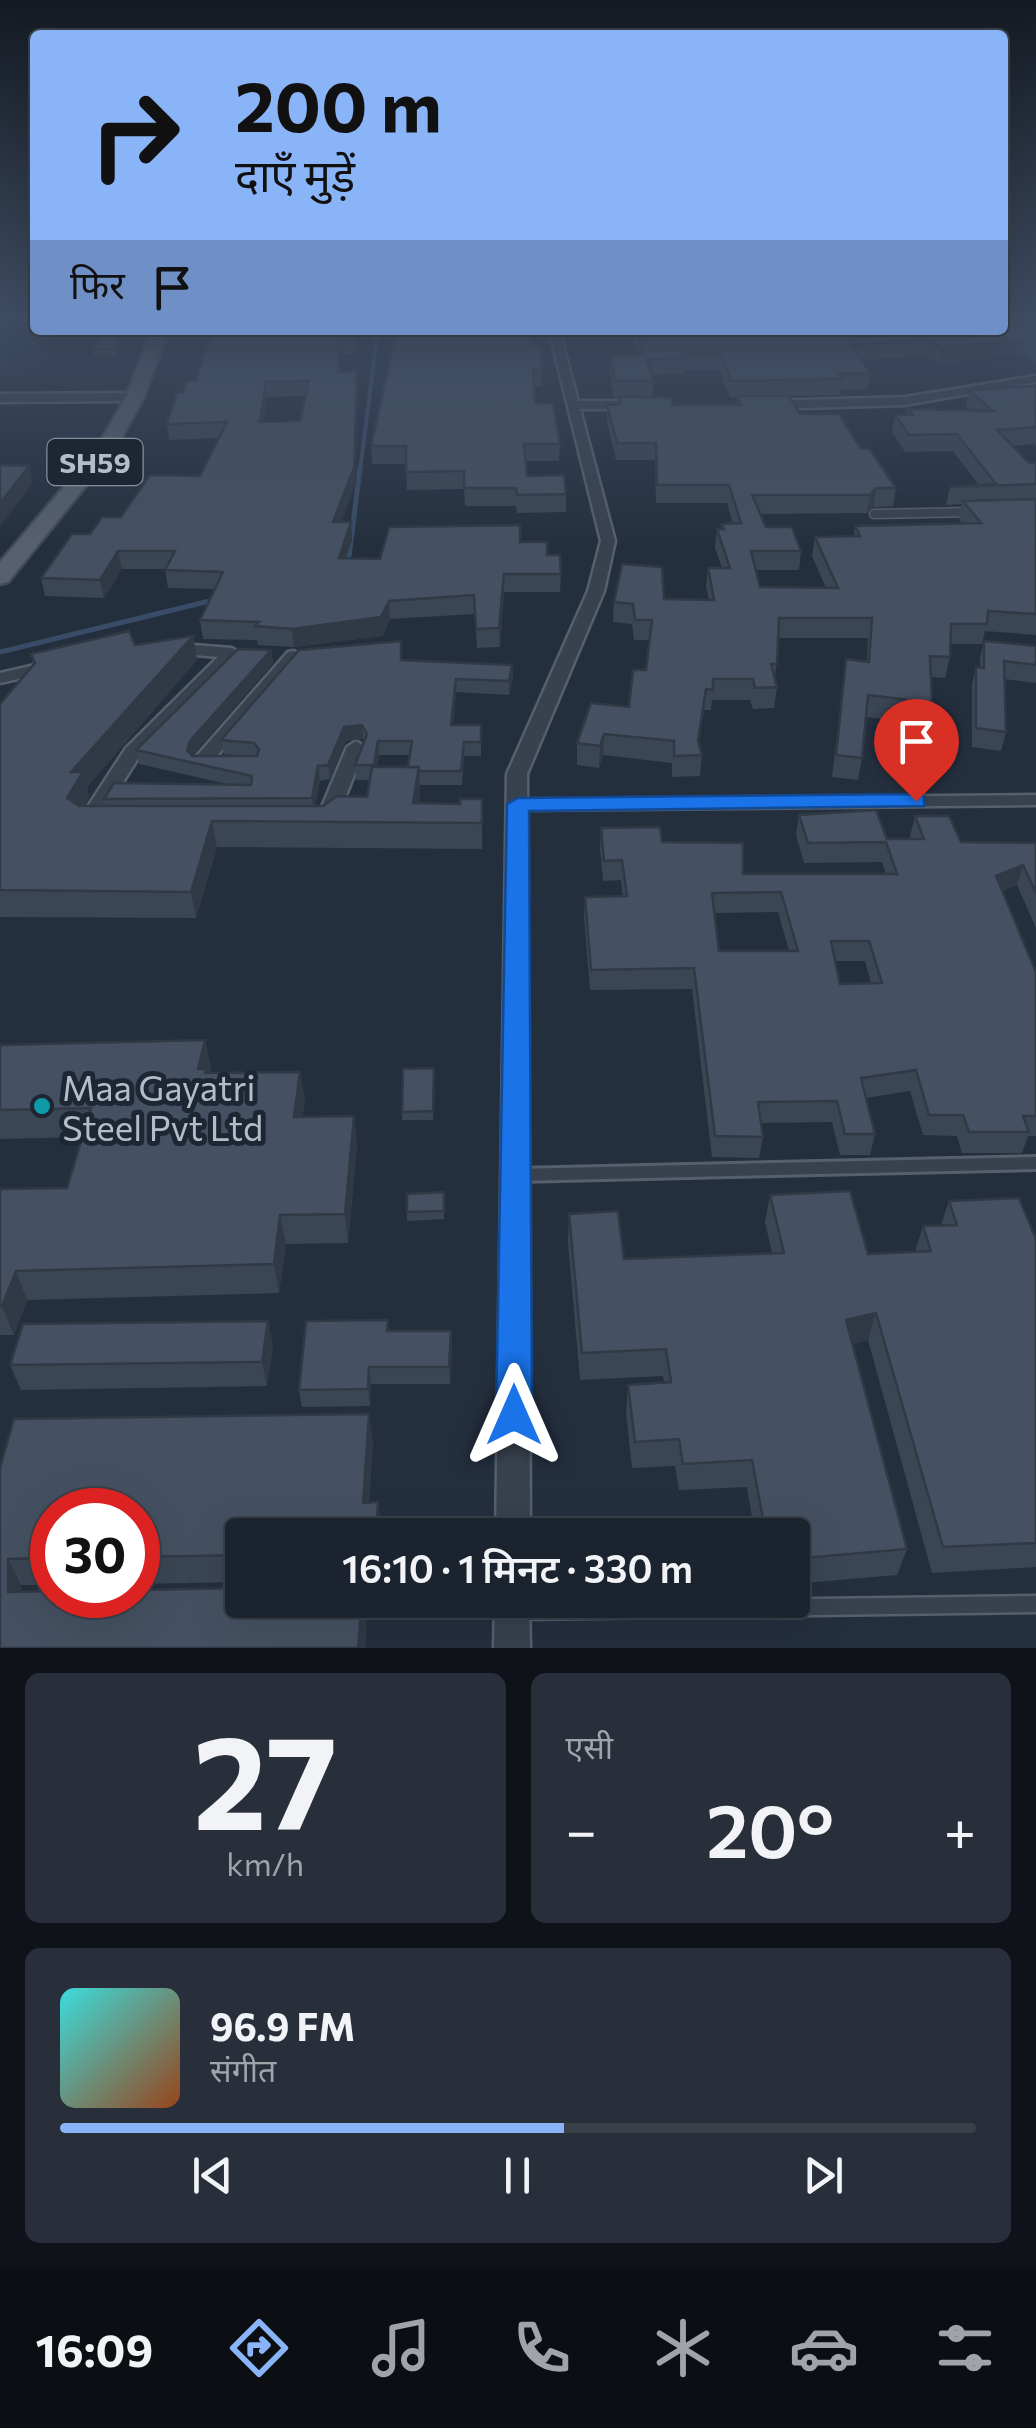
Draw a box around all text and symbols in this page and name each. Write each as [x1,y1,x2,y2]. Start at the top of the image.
text: 200 m [235,61,442,146]
icon: right [70,70,200,200]
text: दाएँ मुड़ें [235,146,355,201]
text: फिर [70,260,125,307]
icon: arrive [145,260,200,315]
road number: SH59 [48,439,142,485]
pin [874,699,959,802]
icon: arrive [889,714,944,769]
place label: Maa Gayatri Steel Pvt Ltd [62,1065,263,1148]
marker: Maa Gayatri Steel Pvt Ltd [31,1095,53,1117]
position arrow [462,1363,566,1467]
speed limit sign: 30 [30,1488,160,1618]
text: 16:10 · 1 मिनट · 330 m [342,1544,693,1591]
text: 27 [193,1698,338,1857]
text: एसी [566,1726,613,1766]
text: 20° [706,1782,834,1873]
text: − [566,1795,597,1862]
text: + [944,1795,976,1862]
text: km/h [226,1843,304,1883]
text: 96.9 FM [210,2002,355,2049]
text: संगीत [210,2049,276,2089]
icon: previous [185,2148,240,2203]
icon: pause [490,2148,545,2203]
icon: next [796,2148,851,2203]
icon: directions [224,2313,294,2383]
icon: music [366,2313,436,2383]
icon: phone [507,2313,577,2383]
icon: climate [648,2313,718,2383]
icon: car [789,2313,859,2383]
icon: filters [930,2313,1000,2383]
text: 16:09 [36,2321,153,2376]

